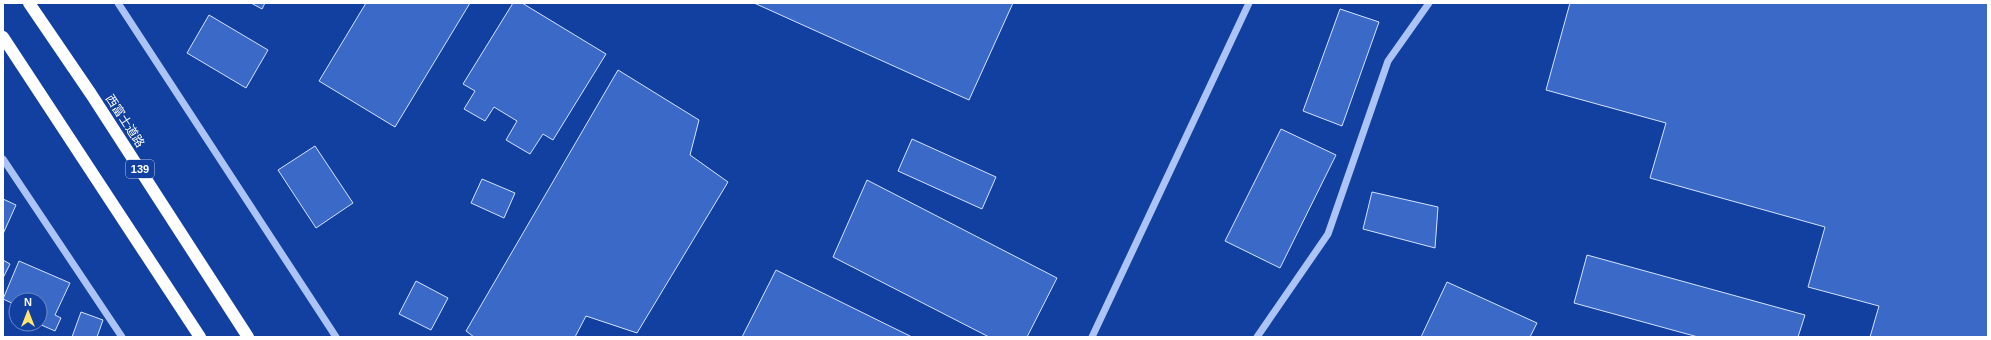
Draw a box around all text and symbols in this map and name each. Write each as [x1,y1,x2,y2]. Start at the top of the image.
street label: 西富士道路 [103,92,147,150]
road number: 139 [126,160,154,178]
north arrow [8,292,48,332]
text: N [24,296,32,308]

